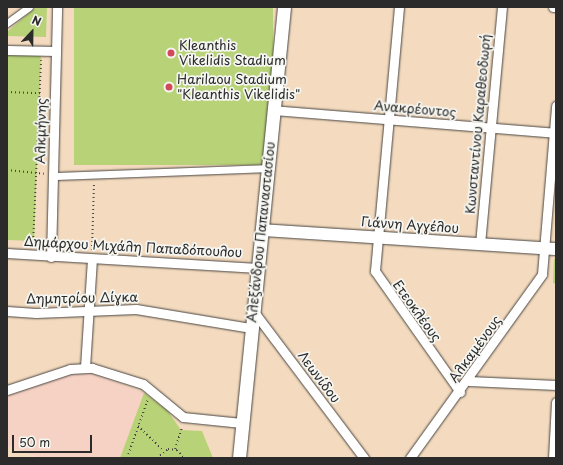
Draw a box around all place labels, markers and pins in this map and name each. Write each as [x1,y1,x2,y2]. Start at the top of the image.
place label: Kleanthis Vikelidis Stadium [179,38,286,69]
marker: Kleanthis Vikelidis Stadium [166,48,176,58]
place label: Harilaou Stadium "Kleanthis Vikelidis" [177,72,300,103]
marker: Harilaou Stadium "Kleanthis Vikelidis" [164,82,174,92]

